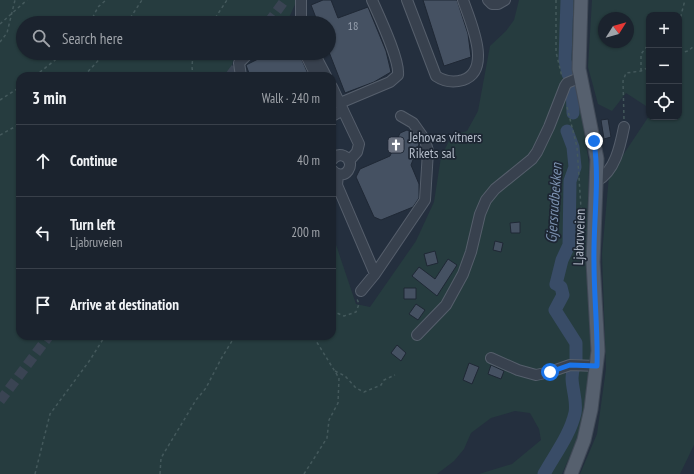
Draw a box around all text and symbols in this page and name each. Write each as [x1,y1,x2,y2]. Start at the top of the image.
north arrow [598,12,634,48]
map controls [646,12,682,120]
button: + [646,12,682,48]
search box [16,16,336,60]
house number: 18 [348,18,358,33]
icon: search [30,27,52,49]
text: Search here [62,29,123,48]
button: − [646,48,682,84]
button: locate [646,84,682,120]
text: 3 min [32,87,66,109]
text: Walk · 240 m [262,90,320,107]
place label: Jehovas vitners Rikets sal [408,128,482,162]
route end [585,132,603,150]
church icon: Jehovas vitners Rikets sal [386,135,406,155]
icon: ahead [32,150,54,172]
text: Continue [70,151,117,170]
text: 40 m [297,152,320,169]
water label: Gjersrudbekken [541,161,566,244]
street label: Ljabruveien [569,208,589,266]
text: Turn left [70,215,115,234]
icon: left [32,222,54,244]
text: 200 m [291,224,320,241]
text: Ljabruveien [70,234,123,251]
icon: arrive [32,294,54,316]
text: Arrive at destination [70,295,179,314]
route start [541,363,559,381]

